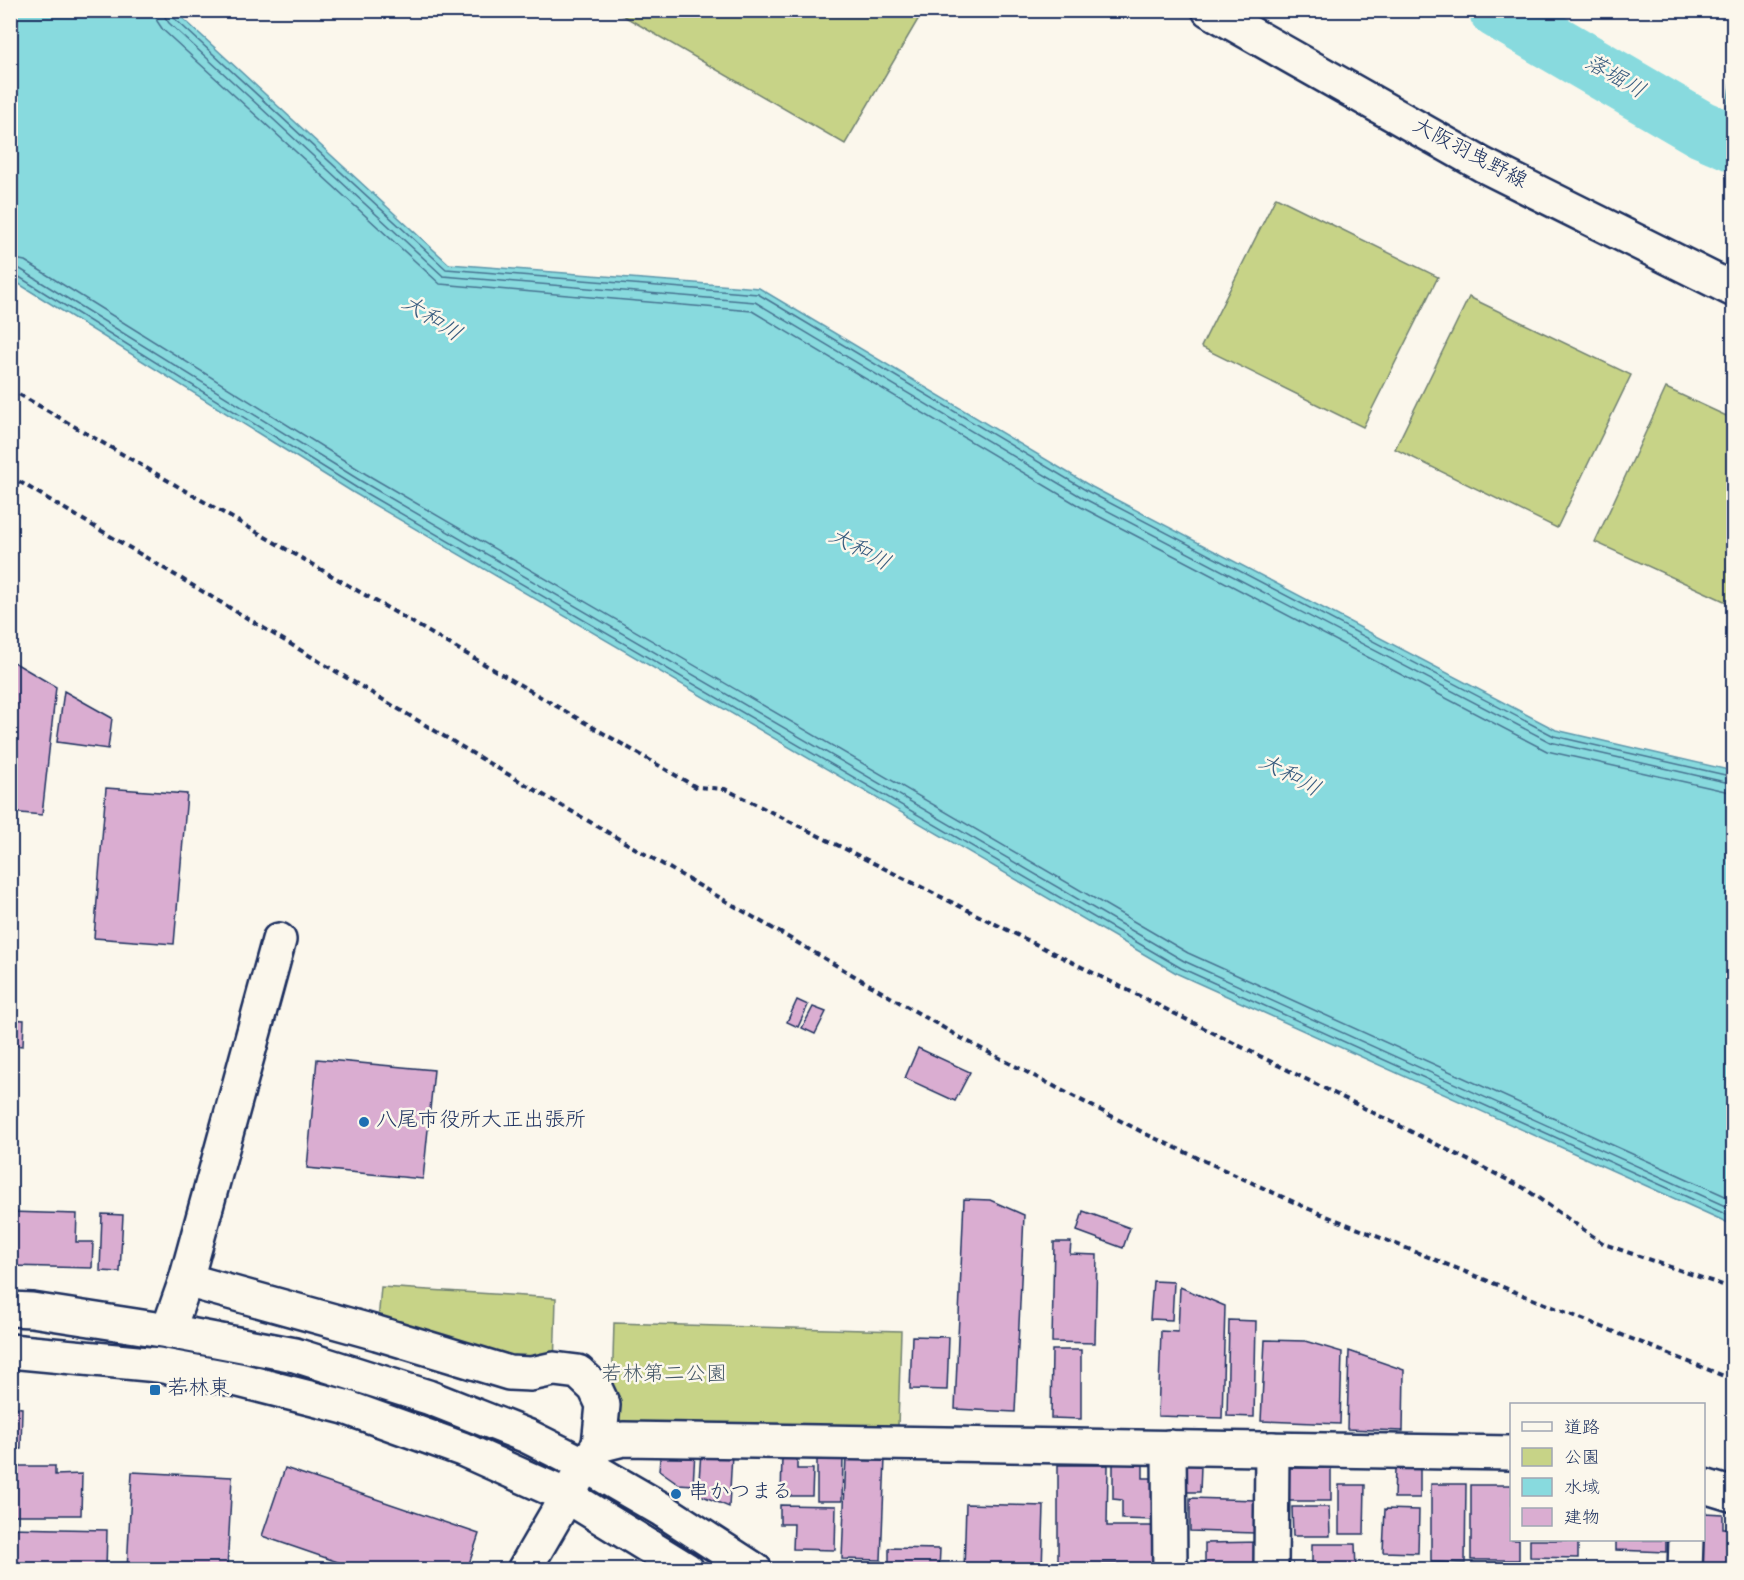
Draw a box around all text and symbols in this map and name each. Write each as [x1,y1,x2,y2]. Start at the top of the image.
water label: 落堀川 [1578,48,1650,108]
street label: 大阪羽曳野線 [1406,112,1532,198]
water label: 大和川 [395,289,467,351]
water label: 大和川 [823,522,895,580]
water label: 大和川 [1253,748,1325,806]
place label: 八尾市役所大正出張所 [376,1107,586,1137]
marker: 八尾市役所大正出張所 [357,1115,371,1129]
park label: 若林第二公園 [601,1361,727,1391]
place label: 若林東 [167,1375,230,1405]
marker: 若林東 [148,1383,162,1397]
legend [1510,1403,1705,1541]
text: 道路 [1564,1417,1600,1442]
text: 公園 [1564,1447,1600,1472]
text: 水域 [1564,1477,1600,1502]
place label: 串かつまる [688,1479,793,1509]
marker: 串かつまる [669,1487,683,1501]
text: 建物 [1564,1507,1600,1532]

